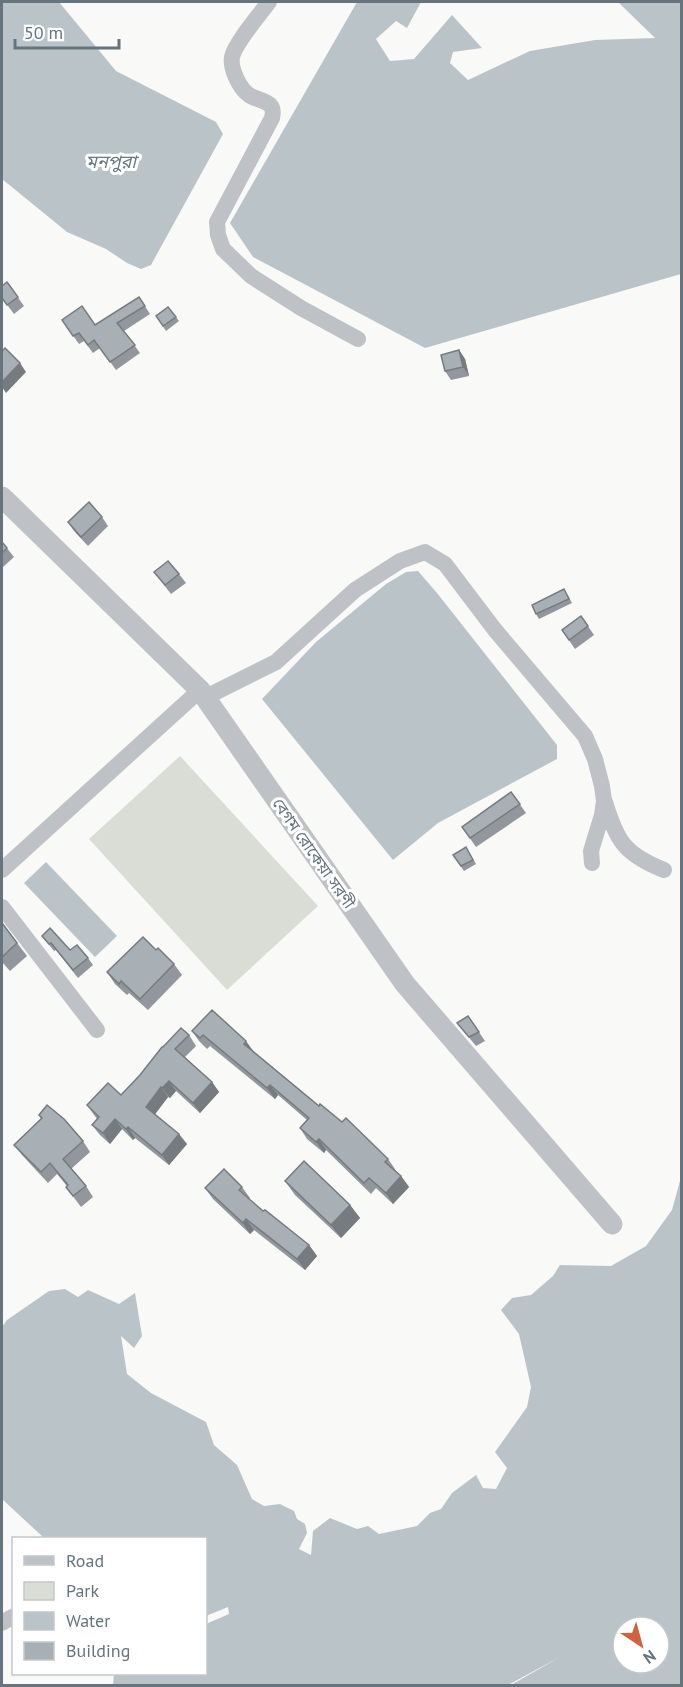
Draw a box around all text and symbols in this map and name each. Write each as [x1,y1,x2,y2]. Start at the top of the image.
scale bar [15,12,118,50]
text: 50 m [24,21,63,44]
water label: মনপুরা [86,150,139,173]
street label: বেগম রোকেয়া সরণী [268,794,360,913]
legend [12,1537,207,1675]
text: Road [66,1549,104,1572]
text: Park [66,1579,99,1602]
text: Water [66,1609,110,1632]
north arrow [611,1615,671,1675]
text: Building [66,1639,130,1662]
text: N [640,1646,660,1668]

